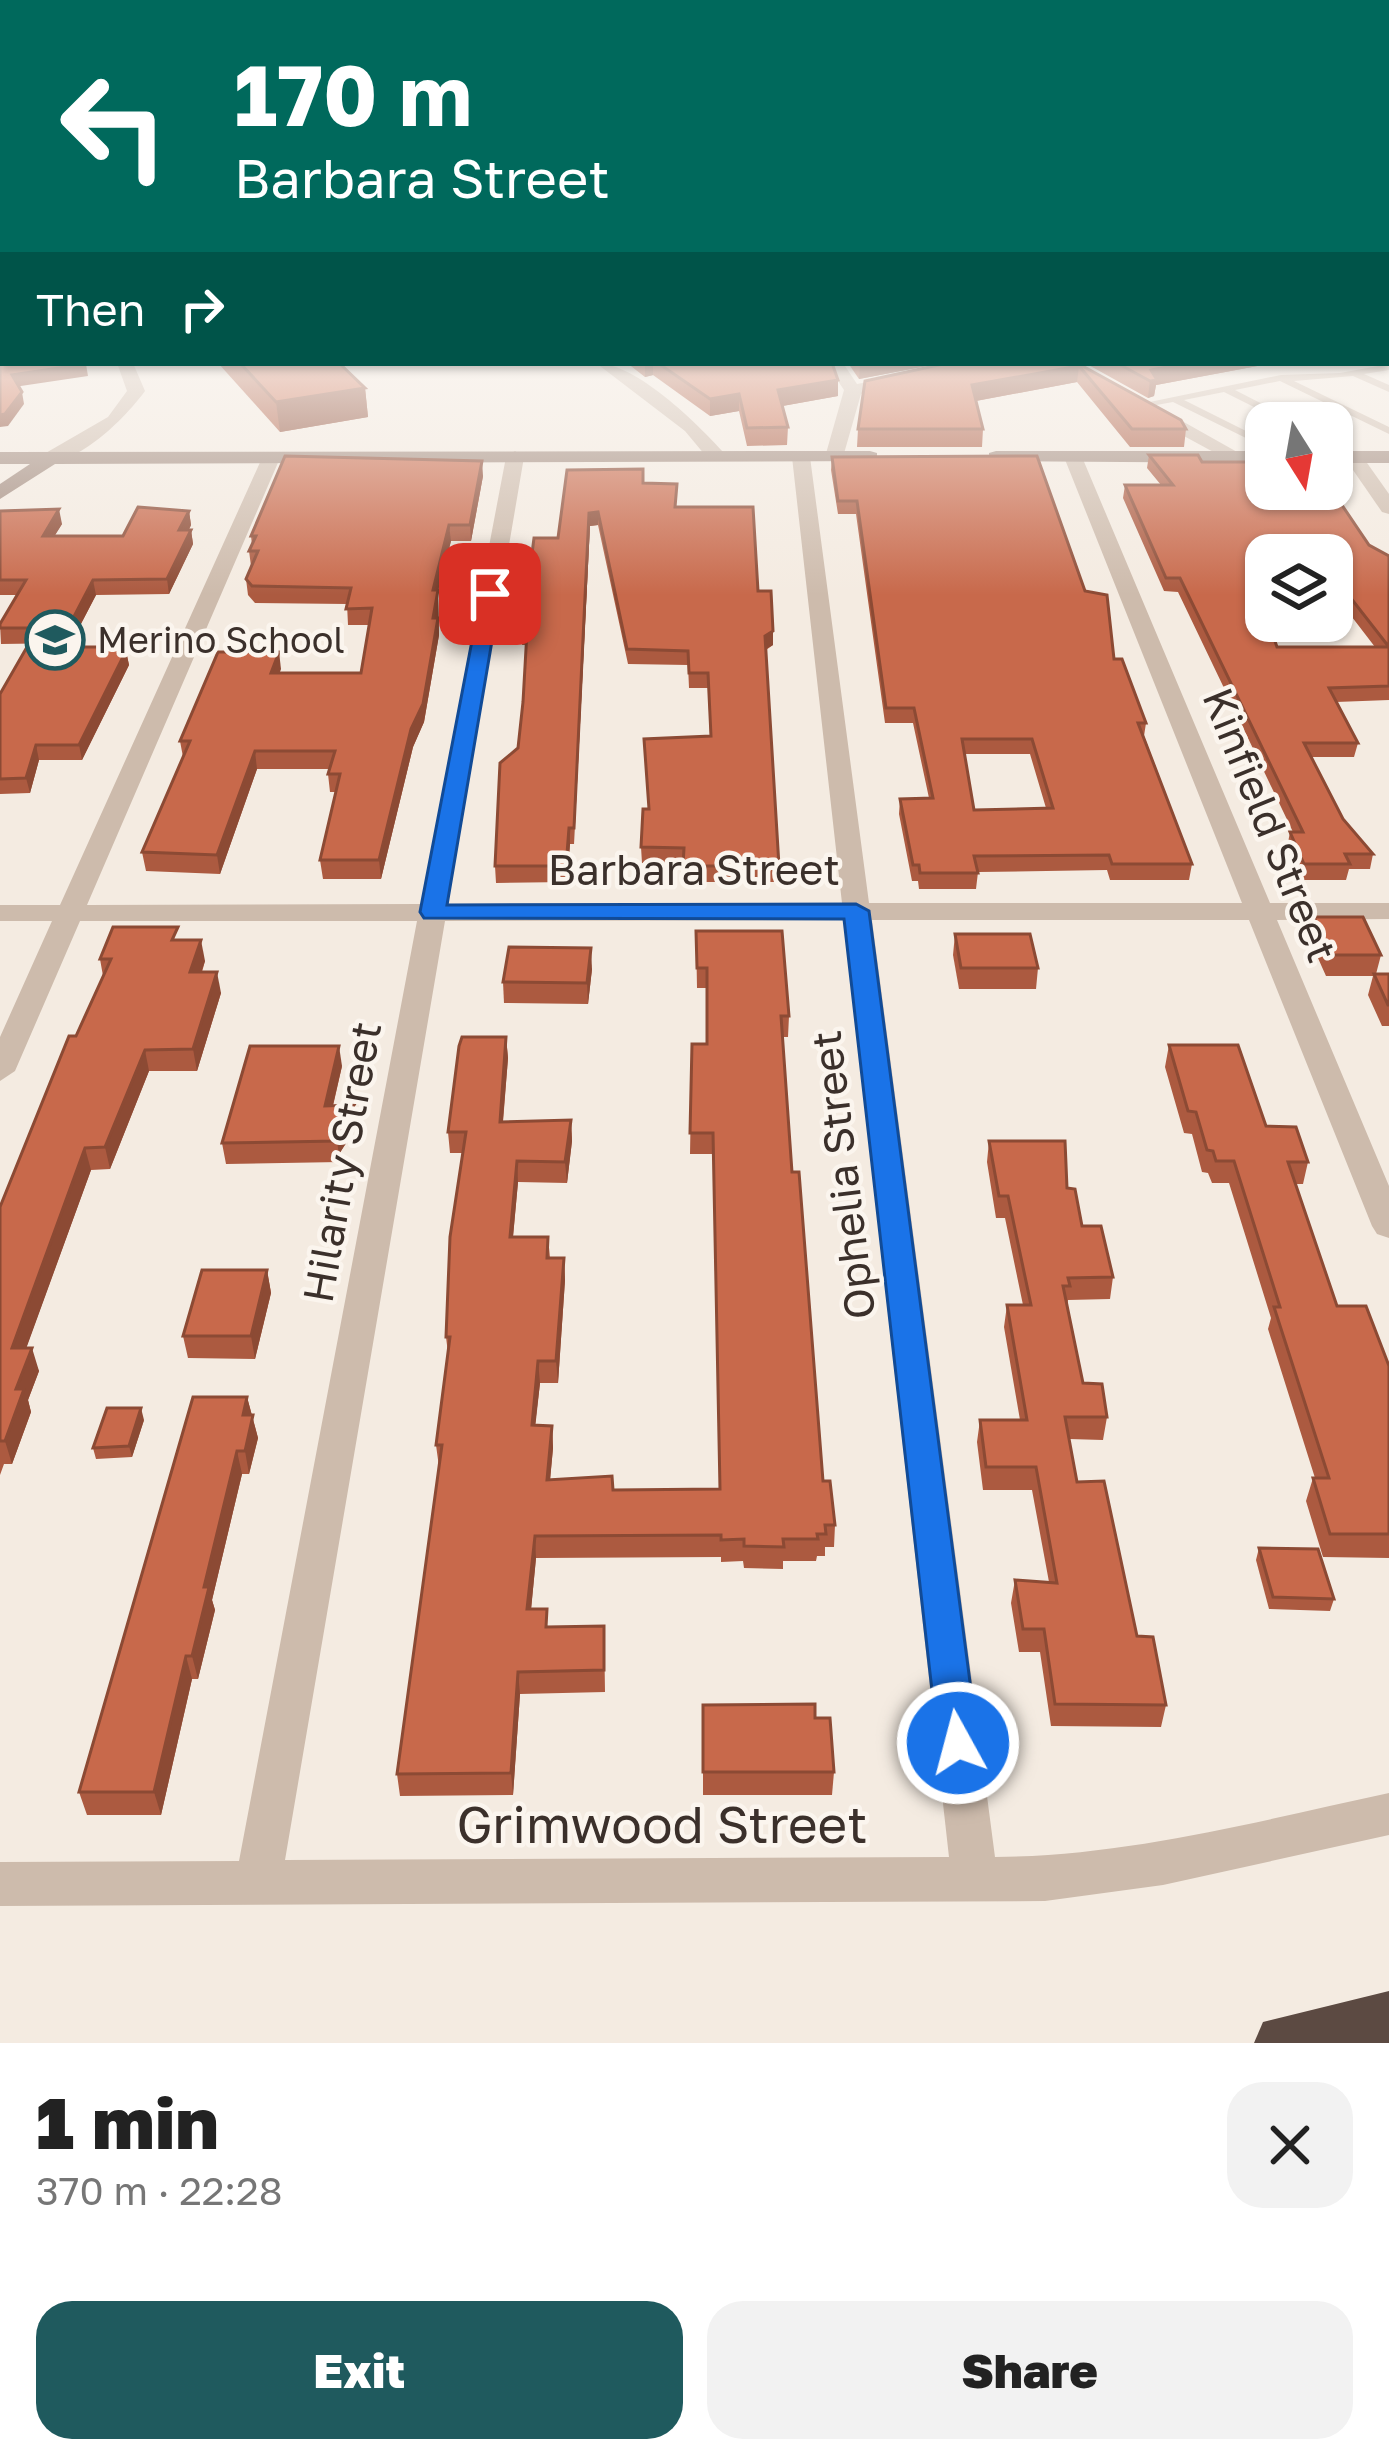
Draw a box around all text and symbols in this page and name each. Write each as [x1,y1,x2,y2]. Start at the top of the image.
text: 170 m [234,44,472,144]
icon: left [36,48,192,204]
text: Barbara Street [234,145,610,210]
icon: right [169,276,235,342]
text: Then [36,282,145,336]
north arrow [1245,402,1353,510]
map controls [1245,402,1353,642]
button: layers [1245,534,1353,642]
pin [439,543,541,645]
icon: arrive [457,561,523,627]
school or university icon: Merino School [24,609,86,671]
place label: Merino School [97,618,345,661]
street label: Kinfield Street [1193,680,1349,969]
street label: Barbara Street [548,844,840,894]
street label: Hilarity Street [292,1018,390,1306]
street label: Ophelia Street [800,1028,885,1322]
position arrow [895,1680,1021,1806]
street label: Grimwood Street [456,1793,868,1854]
text: 1 min [36,2078,219,2165]
button: close [1227,2082,1353,2208]
text: 370 m · 22:28 [36,2167,282,2214]
button: Exit [36,2301,683,2439]
button: Share [707,2301,1353,2439]

